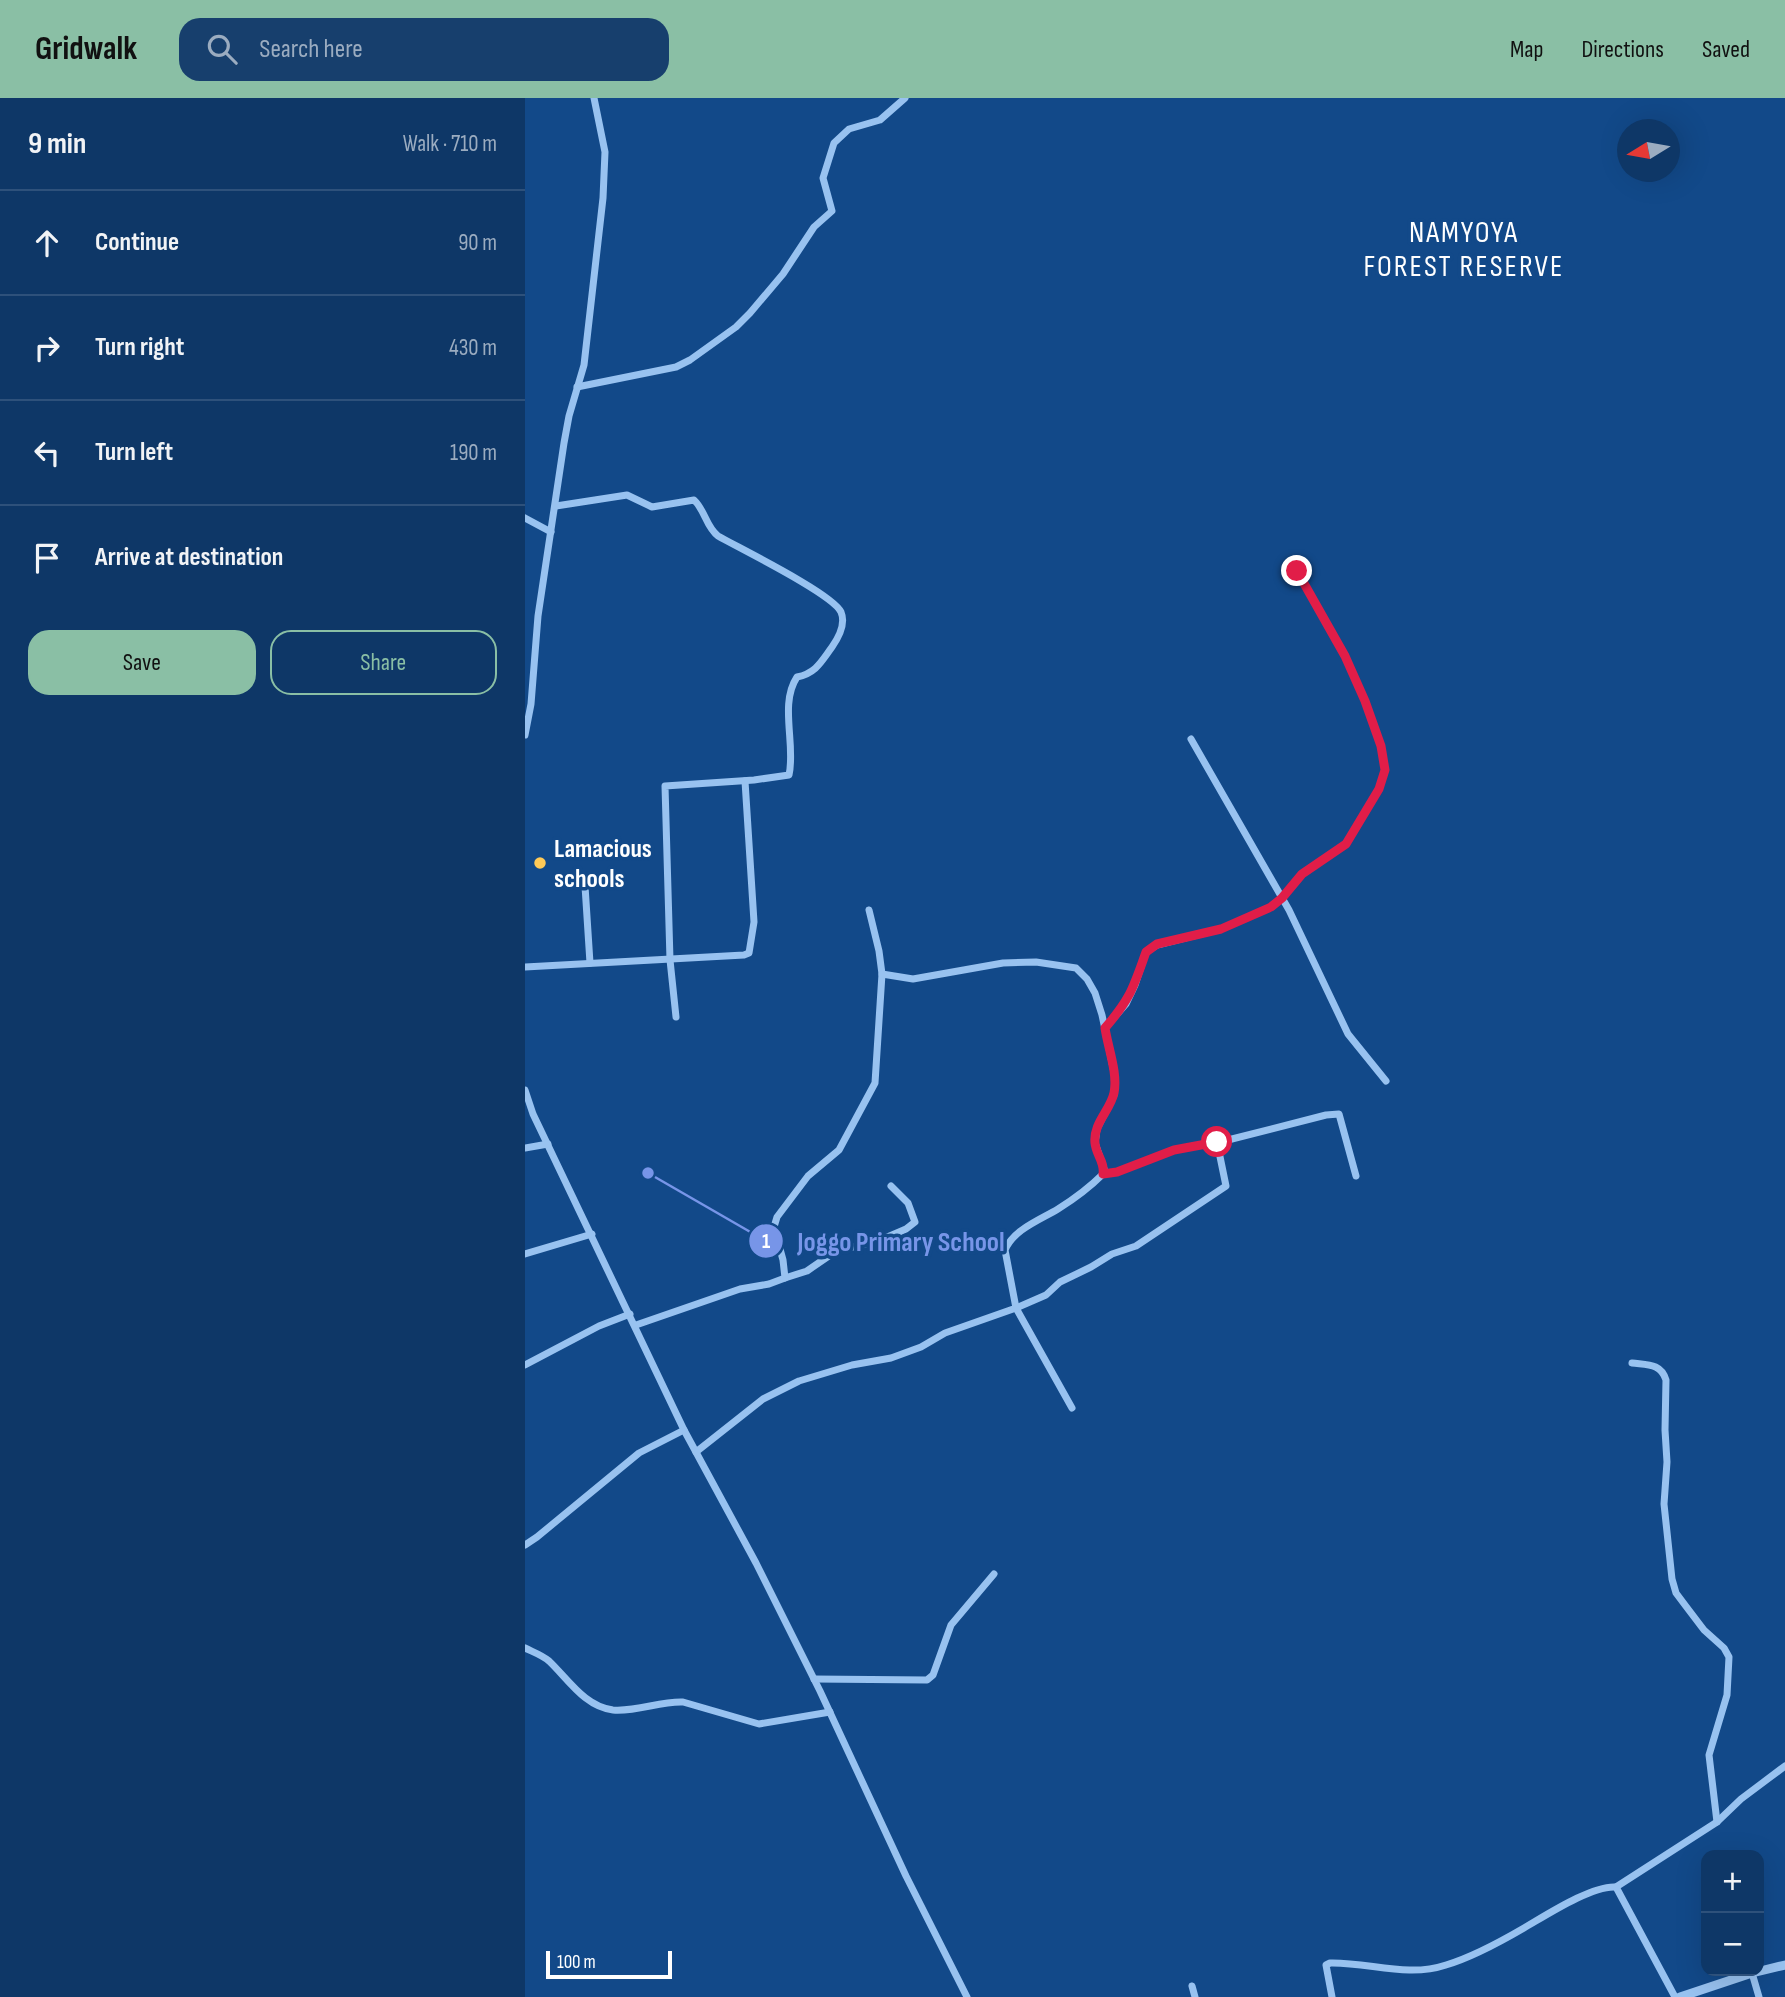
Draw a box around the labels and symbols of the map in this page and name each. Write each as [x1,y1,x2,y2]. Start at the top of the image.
north arrow [1617,119,1680,182]
district label: NAMYOYA FOREST RESERVE [1364,215,1564,285]
route end [1281,555,1312,586]
place label: Lamacious schools [554,834,652,895]
marker: Lamacious schools [532,855,548,871]
route start [1201,1126,1232,1157]
callout: Joggo Primary School [748,1216,1019,1265]
text: Joggo Primary School [796,1226,1005,1259]
text: 1 [762,1229,770,1254]
scale bar [546,1948,672,1980]

